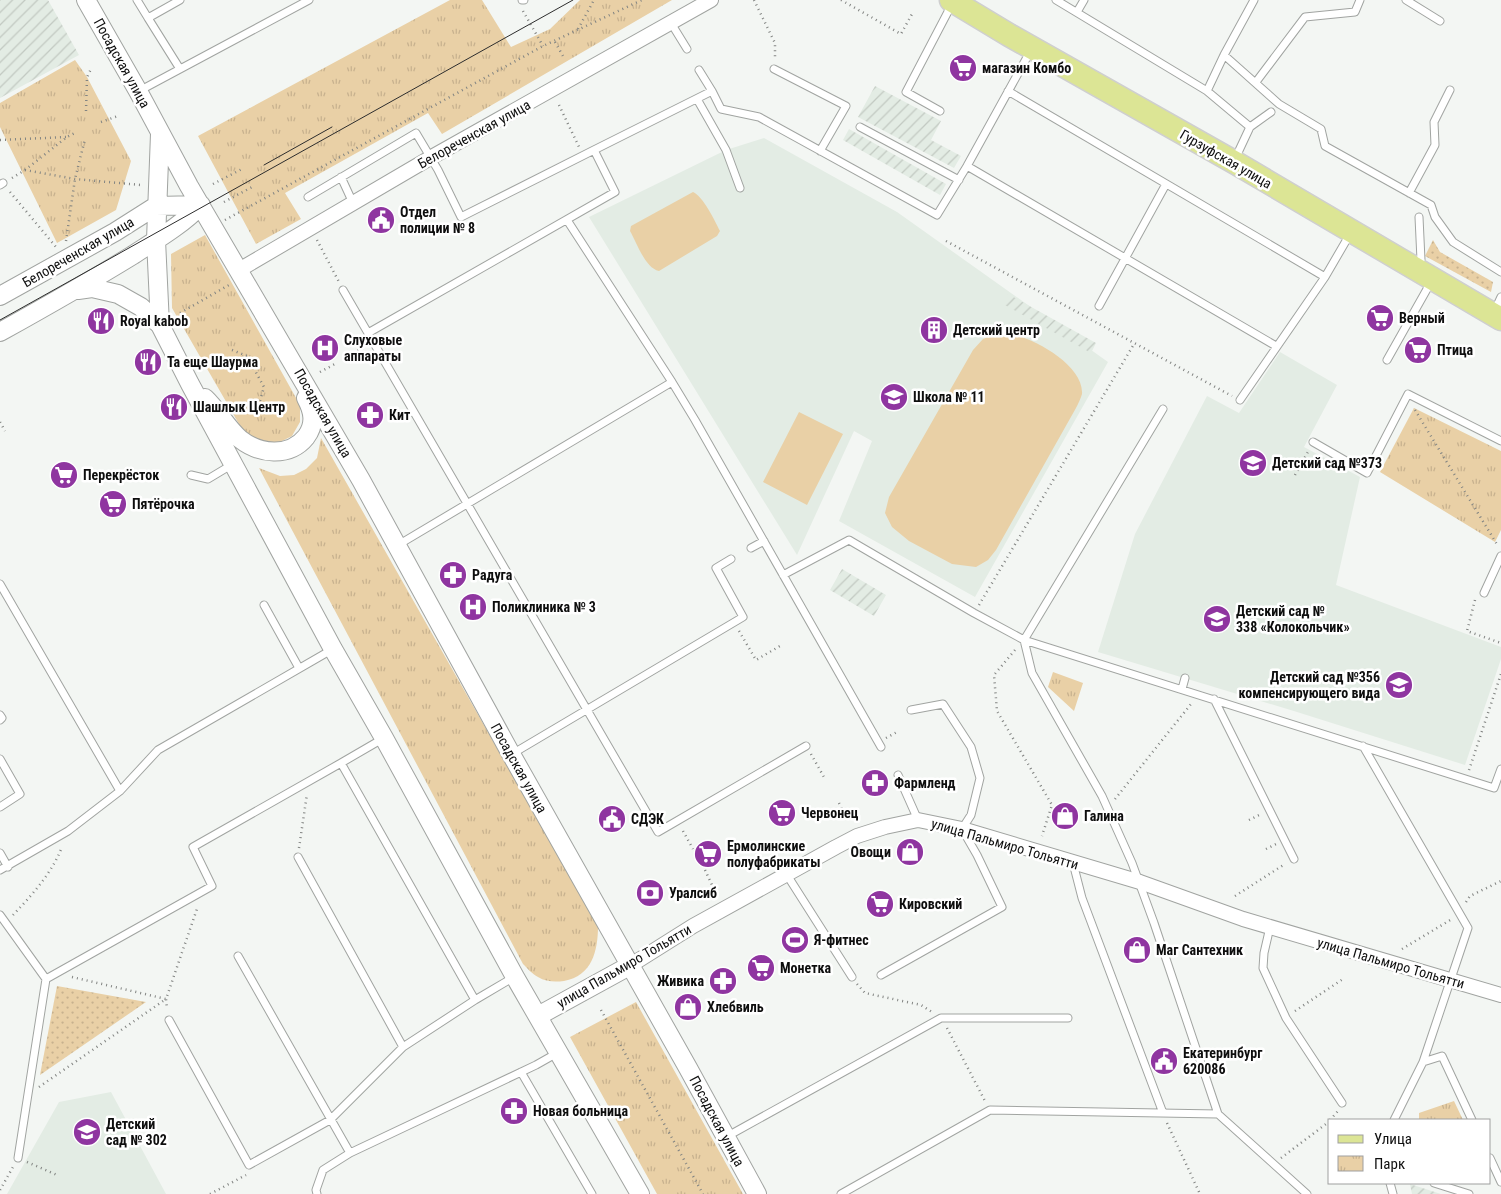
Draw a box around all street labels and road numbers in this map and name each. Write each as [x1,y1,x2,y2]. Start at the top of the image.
street label: Посадская улица [91,15,153,111]
street label: Белореченская улица [415,96,533,172]
street label: Гурзуфская улица [1177,126,1275,192]
street label: Белореченская улица [19,214,137,290]
street label: Посадская улица [291,366,355,460]
street label: Посадская улица [488,720,550,816]
street label: улица Пальмиро Тольятти [929,815,1081,873]
street label: улица Пальмиро Тольятти [554,921,694,1011]
street label: улица Пальмиро Тольятти [1315,934,1467,992]
street label: Посадская улица [686,1073,748,1169]

